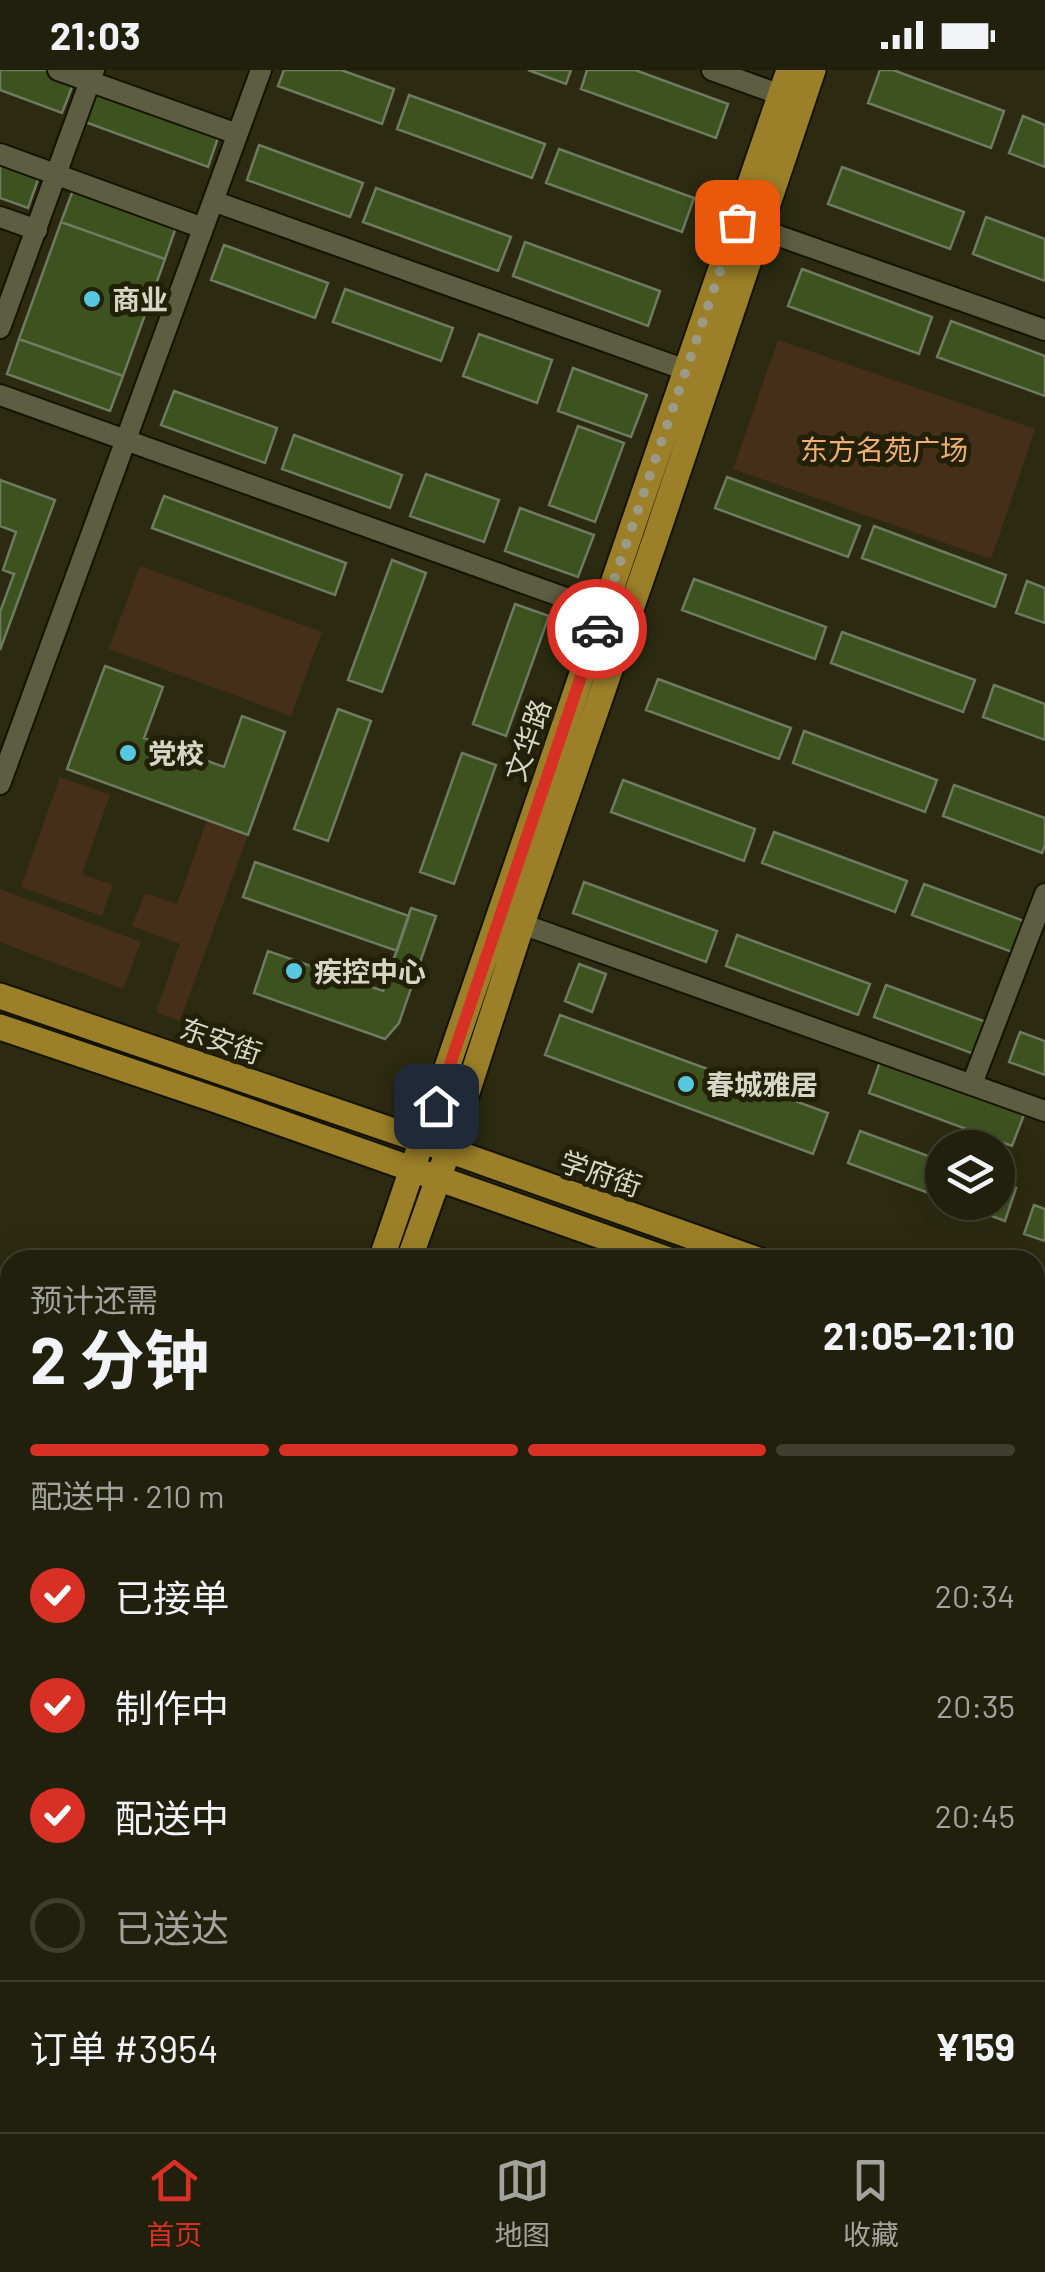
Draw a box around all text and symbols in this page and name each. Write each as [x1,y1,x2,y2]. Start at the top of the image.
text: 21:03 [50,12,141,58]
pin [695,180,780,265]
icon: bag [710,195,765,250]
place label: 商业 [112,282,168,316]
marker: 商业 [81,288,103,310]
park label: 东方名苑广场 [800,432,968,466]
courier [547,579,647,679]
icon: car [570,602,625,657]
street label: 文华路 [497,695,557,785]
place label: 党校 [148,736,204,770]
marker: 党校 [117,742,139,764]
place label: 疾控中心 [314,954,426,988]
marker: 疾控中心 [283,960,305,982]
street label: 东安街 [176,1010,266,1070]
pin [394,1064,479,1149]
place label: 春城雅居 [706,1067,818,1101]
marker: 春城雅居 [675,1073,697,1095]
icon: home [409,1079,464,1134]
map controls [925,1130,1015,1220]
button: layers [925,1130,1015,1220]
street label: 学府街 [556,1143,646,1203]
text: 预计还需 [30,1280,158,1318]
text: 21:05–21:10 [823,1312,1015,1358]
text: 2 分钟 [30,1319,209,1397]
text: 配送中 · 210 m [30,1476,224,1514]
icon: check [30,1568,85,1623]
text: 已接单 [115,1574,229,1620]
text: 20:34 [935,1576,1015,1614]
icon: check [30,1678,85,1733]
text: 制作中 [115,1684,229,1730]
text: 20:35 [936,1686,1015,1724]
icon: check [30,1788,85,1843]
text: 配送中 [115,1794,229,1840]
text: 20:45 [935,1796,1015,1834]
text: 已送达 [115,1904,229,1950]
text: ¥159 [935,2023,1015,2069]
text: 订单 #3954 [30,2025,218,2071]
tab: 首页 [146,2153,202,2253]
tab: 地图 [494,2153,551,2253]
tab: 收藏 [843,2153,899,2253]

